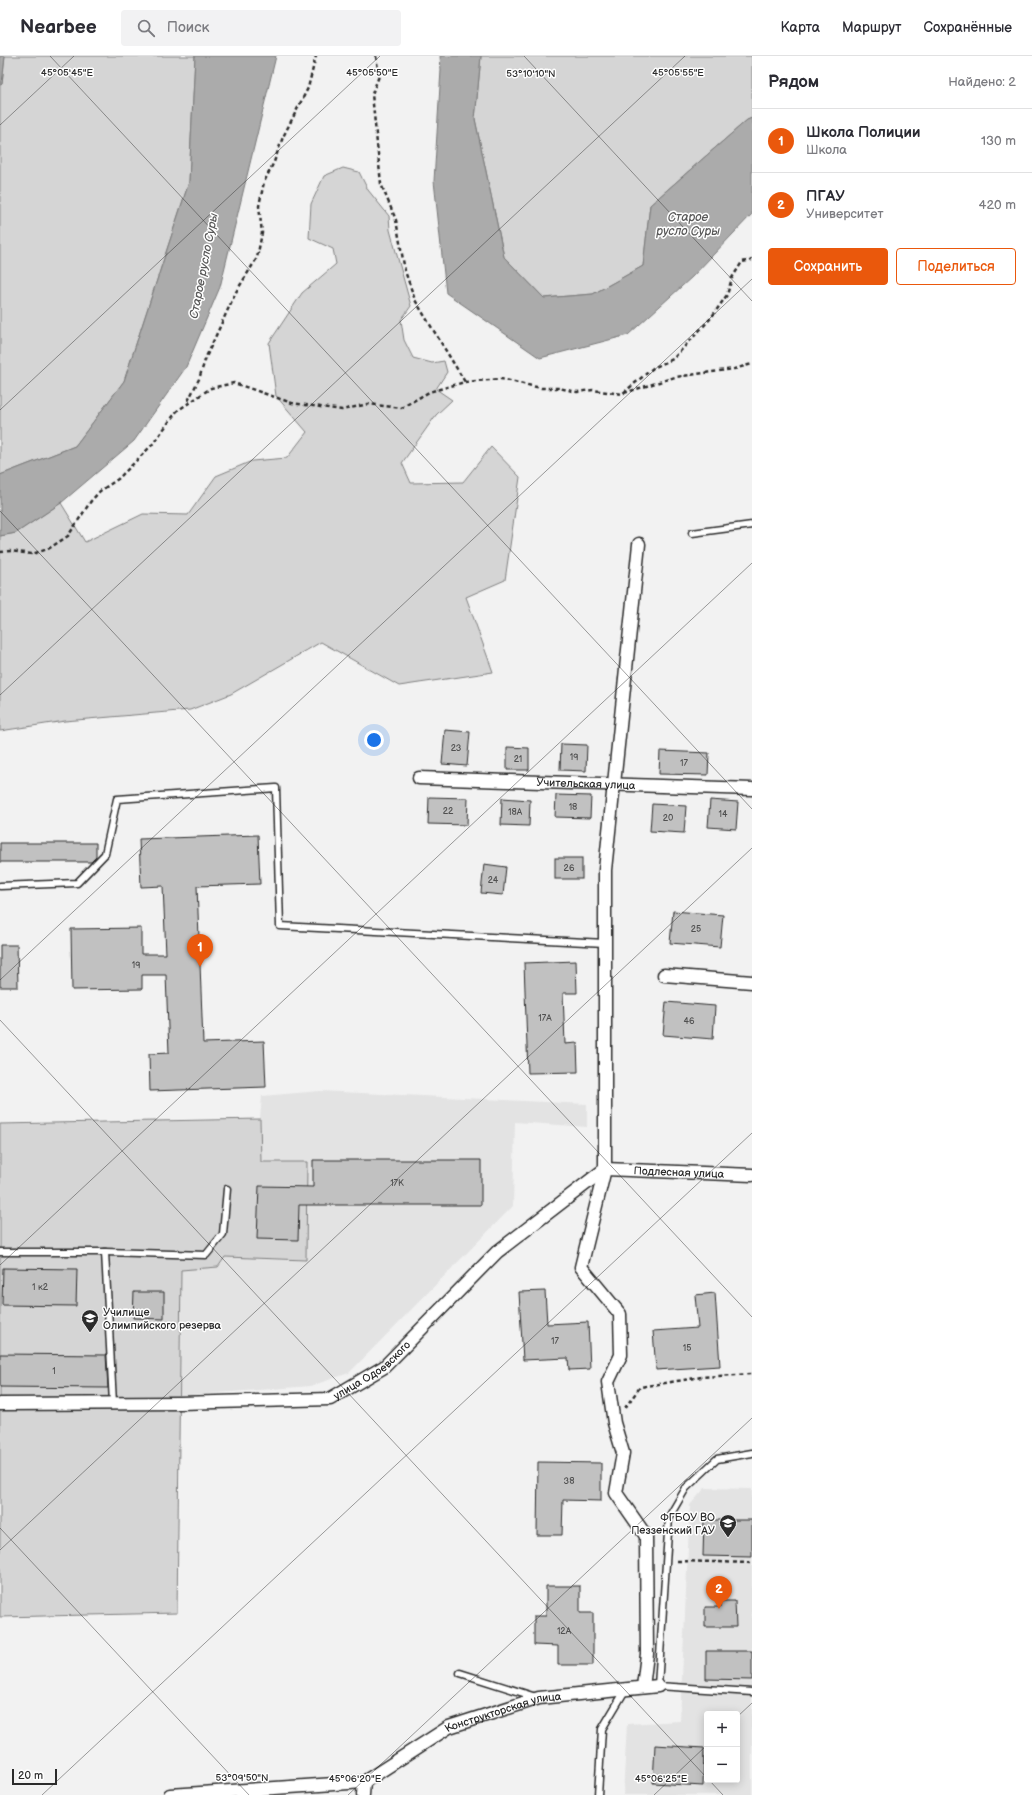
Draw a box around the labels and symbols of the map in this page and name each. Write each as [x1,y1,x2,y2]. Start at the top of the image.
text: 45°05'45"E [41,67,94,79]
text: 45°05'50"E [346,67,398,79]
text: 45°05'55"E [652,67,704,79]
text: 53°10'10"N [506,68,556,80]
water label: Старое русло Суры [655,210,720,239]
water label: Старое русло Суры [186,212,222,320]
your location [364,730,384,750]
house number: 23 [451,743,462,754]
house number: 19 [570,752,578,763]
house number: 21 [514,754,522,765]
house number: 17 [680,758,689,769]
street label: Учительская улица [536,775,636,792]
house number: 18 [569,802,577,813]
house number: 22 [443,806,454,817]
house number: 18А [508,807,523,818]
house number: 14 [719,809,728,820]
house number: 20 [663,813,673,824]
house number: 26 [564,863,575,874]
house number: 24 [488,875,499,886]
house number: 25 [691,924,701,935]
pin: 1 [187,934,213,967]
house number: 19 [132,960,140,971]
house number: 17А [538,1013,552,1024]
house number: 46 [684,1016,695,1027]
street label: Подлесная улица [633,1164,725,1180]
house number: 17К [390,1178,404,1189]
house number: 1 к2 [32,1282,49,1293]
place label: Училище Олимпийского резерва [103,1306,222,1332]
school or university icon: Училище Олимпийского резерва [80,1308,100,1333]
house number: 17 [551,1336,560,1347]
street label: улица Одоевского [331,1338,413,1402]
house number: 15 [683,1343,691,1354]
house number: 1 [52,1366,56,1377]
house number: 38 [564,1476,574,1487]
place label: ФГБОУ ВО Пеззенский ГАУ [631,1511,715,1537]
school or university icon: ФГБОУ ВО Пеззенский ГАУ [718,1513,738,1538]
pin: 2 [706,1576,732,1609]
house number: 12А [557,1626,572,1637]
street label: Конструкторская улица [442,1689,562,1735]
scale bar [12,1767,57,1786]
text: 53°09'50"N [215,1772,269,1784]
text: 45°06'20"E [329,1773,382,1785]
text: 45°06'25"E [635,1773,688,1785]

